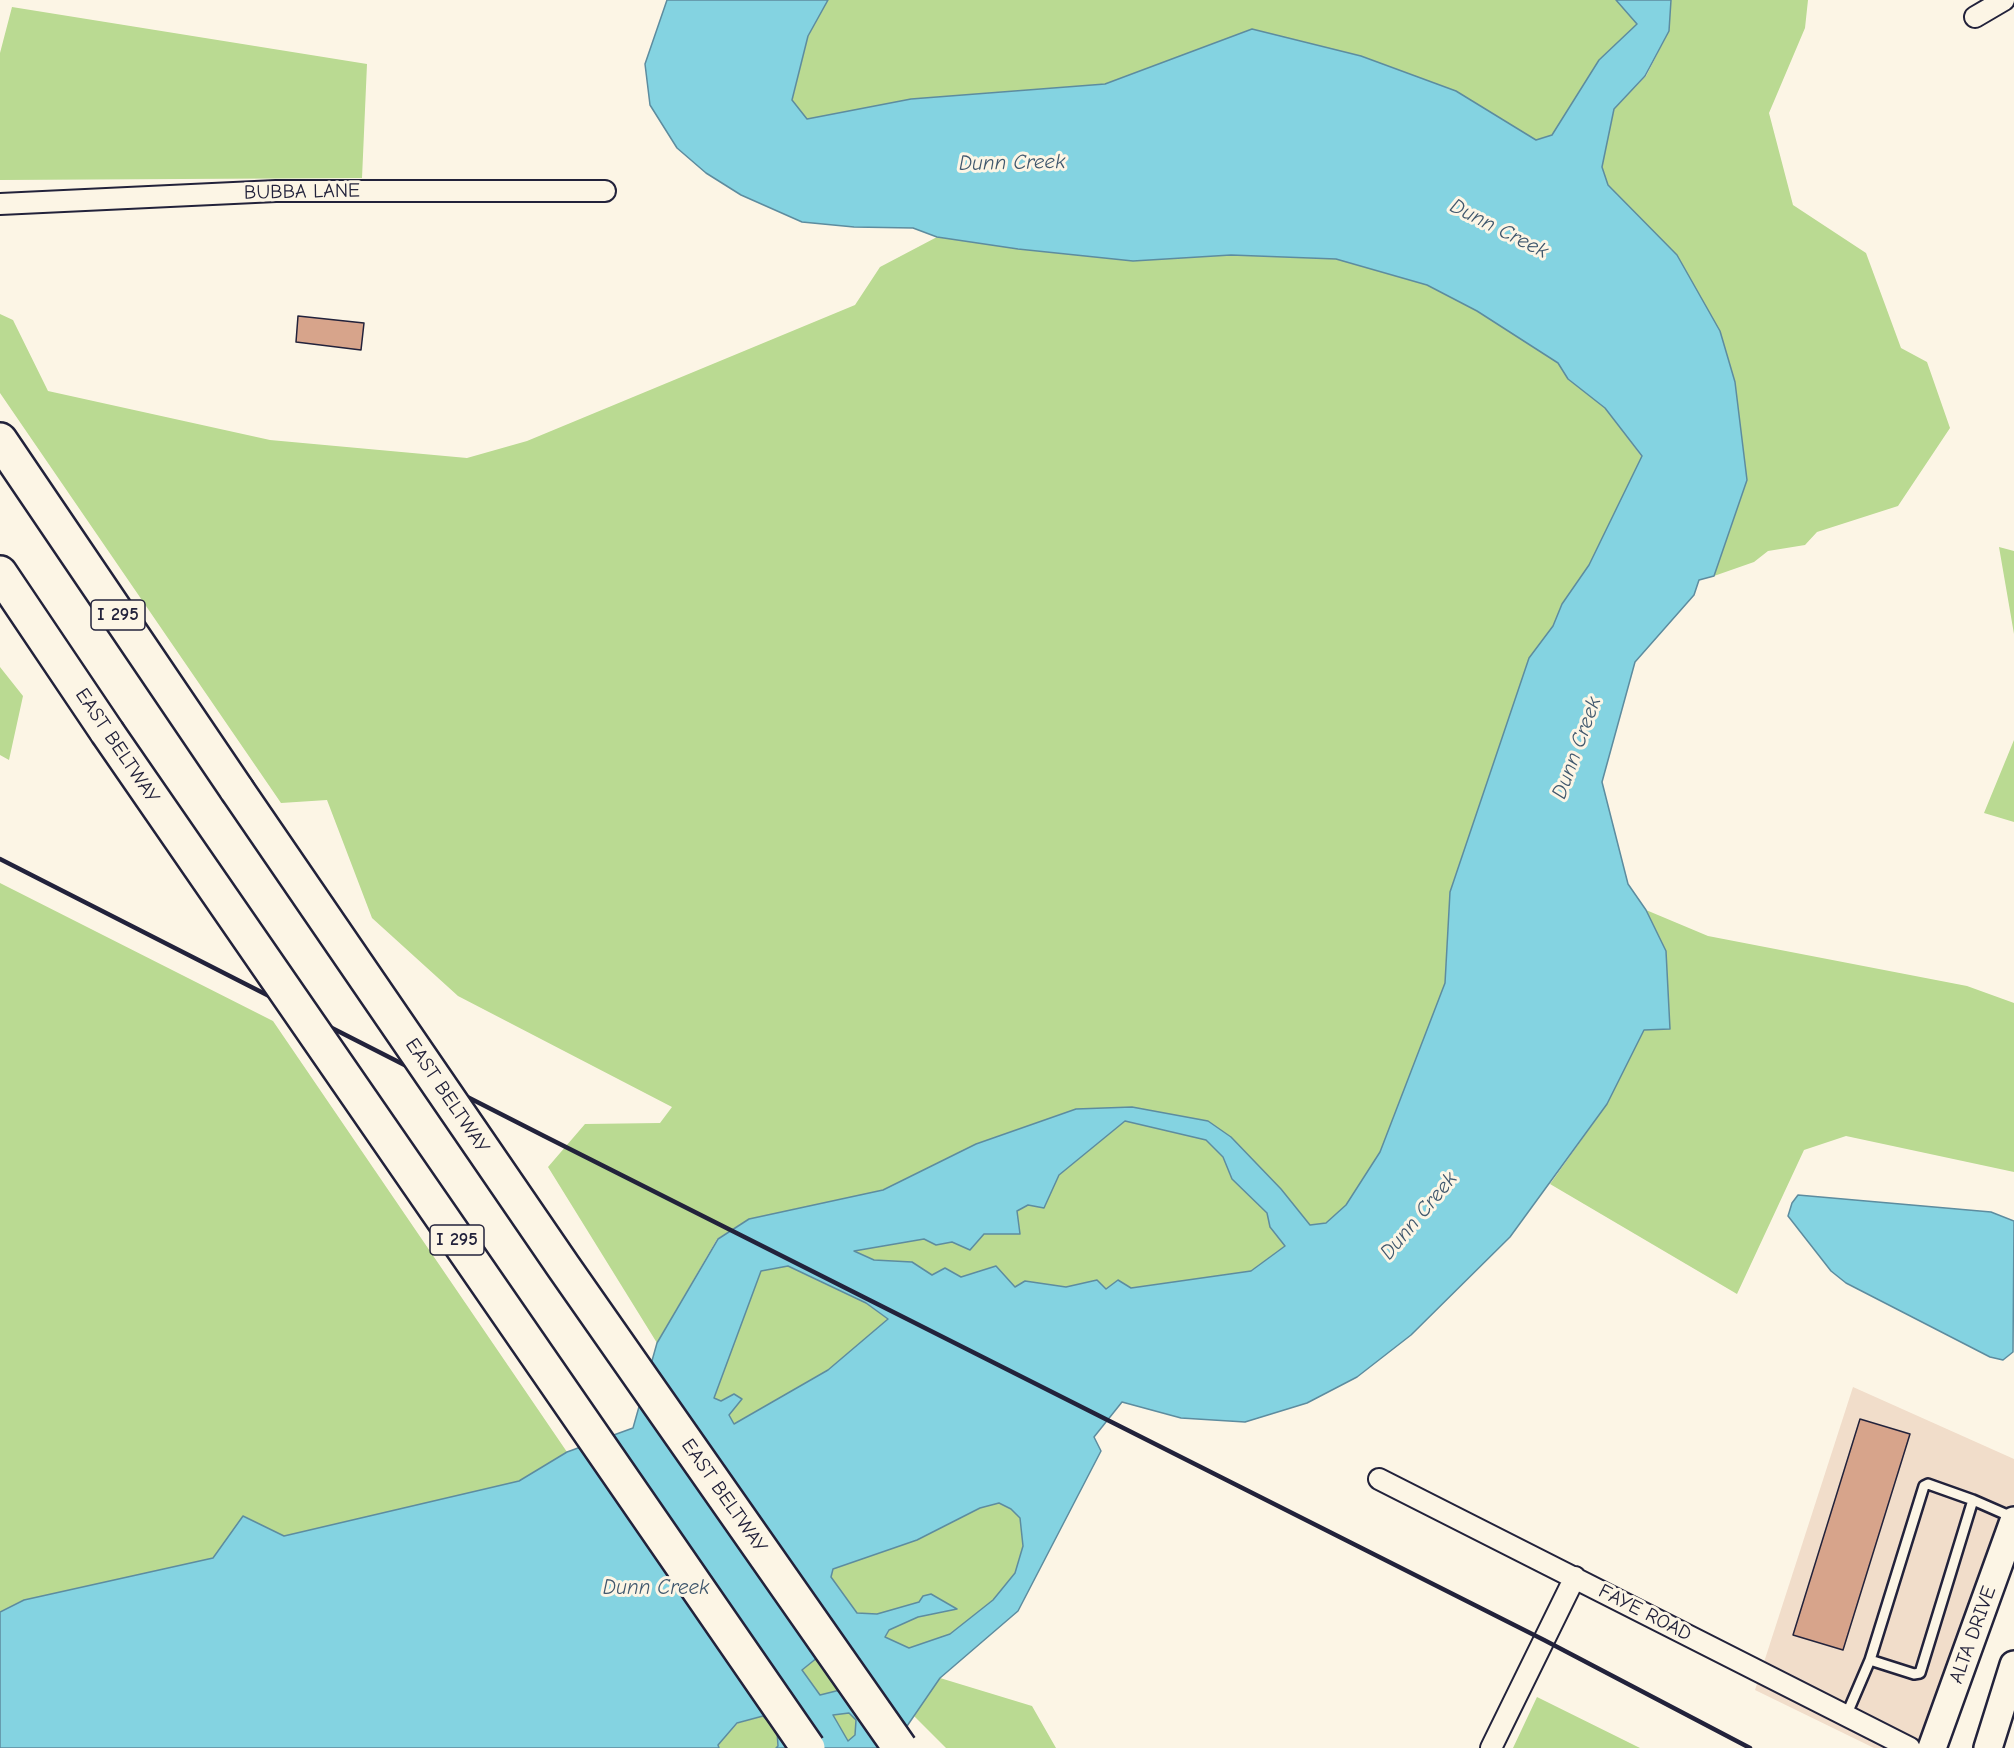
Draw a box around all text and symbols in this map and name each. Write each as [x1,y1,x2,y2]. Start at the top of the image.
water label: Dunn Creek [959,149,1065,177]
street label: BUBBA LANE [244,179,360,205]
water label: Dunn Creek [1446,194,1552,264]
road number: I 295 [91,600,145,630]
street label: EAST BELTWAY [70,684,164,808]
water label: Dunn Creek [1547,694,1607,802]
street label: EAST BELTWAY [400,1034,494,1158]
water label: Dunn Creek [1375,1167,1463,1265]
road number: I 295 [430,1225,484,1255]
street label: EAST BELTWAY [676,1434,772,1558]
water label: Dunn Creek [603,1575,709,1601]
street label: FAYE ROAD [1594,1579,1696,1647]
street label: ALTA DRIVE [1944,1583,2002,1687]

